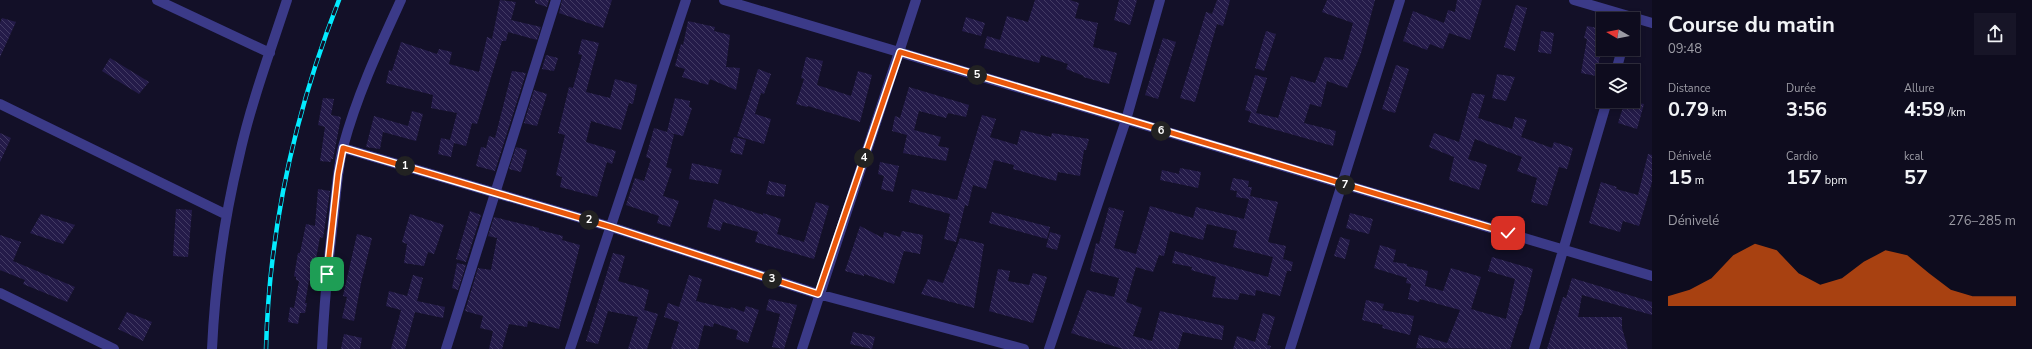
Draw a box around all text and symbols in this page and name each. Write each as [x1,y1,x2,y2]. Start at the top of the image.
text: Course du matin [1668,10,1835,40]
north arrow [1596,12,1640,56]
map controls [1596,12,1640,108]
button: share [1974,13,2016,55]
text: 09:48 [1668,40,1702,58]
button: layers [1596,64,1640,108]
pin: 5 [967,65,987,85]
text: 5 [974,67,980,82]
text: Distance [1668,81,1711,96]
text: Durée [1786,81,1816,96]
text: Allure [1904,81,1934,96]
text: 0.79 [1668,96,1709,123]
text: 3:56 [1786,96,1827,123]
text: 4:59 [1904,96,1945,123]
text: km [1709,105,1727,120]
text: /km [1945,105,1966,120]
pin: 6 [1151,121,1171,141]
text: 6 [1158,123,1164,138]
pin: 4 [854,148,874,168]
text: Dénivelé [1668,149,1711,164]
text: Cardio [1786,149,1818,164]
text: kcal [1904,149,1924,164]
text: 4 [861,150,867,165]
pin: 1 [395,156,415,176]
text: 1 [402,158,408,173]
text: 15 [1668,164,1692,191]
text: 157 [1786,164,1822,191]
text: 57 [1904,164,1928,191]
text: m [1692,173,1704,188]
text: bpm [1822,173,1847,188]
pin: 7 [1335,175,1355,195]
text: 7 [1342,177,1348,192]
pin: 2 [579,210,599,230]
text: 2 [586,212,592,227]
text: Dénivelé [1668,212,1719,230]
text: 276–285 m [1948,212,2016,230]
pin [1491,216,1525,250]
icon: check [1497,222,1519,244]
pin [310,257,344,291]
icon: arrive [316,263,338,285]
pin: 3 [762,269,782,289]
text: 3 [769,271,775,286]

